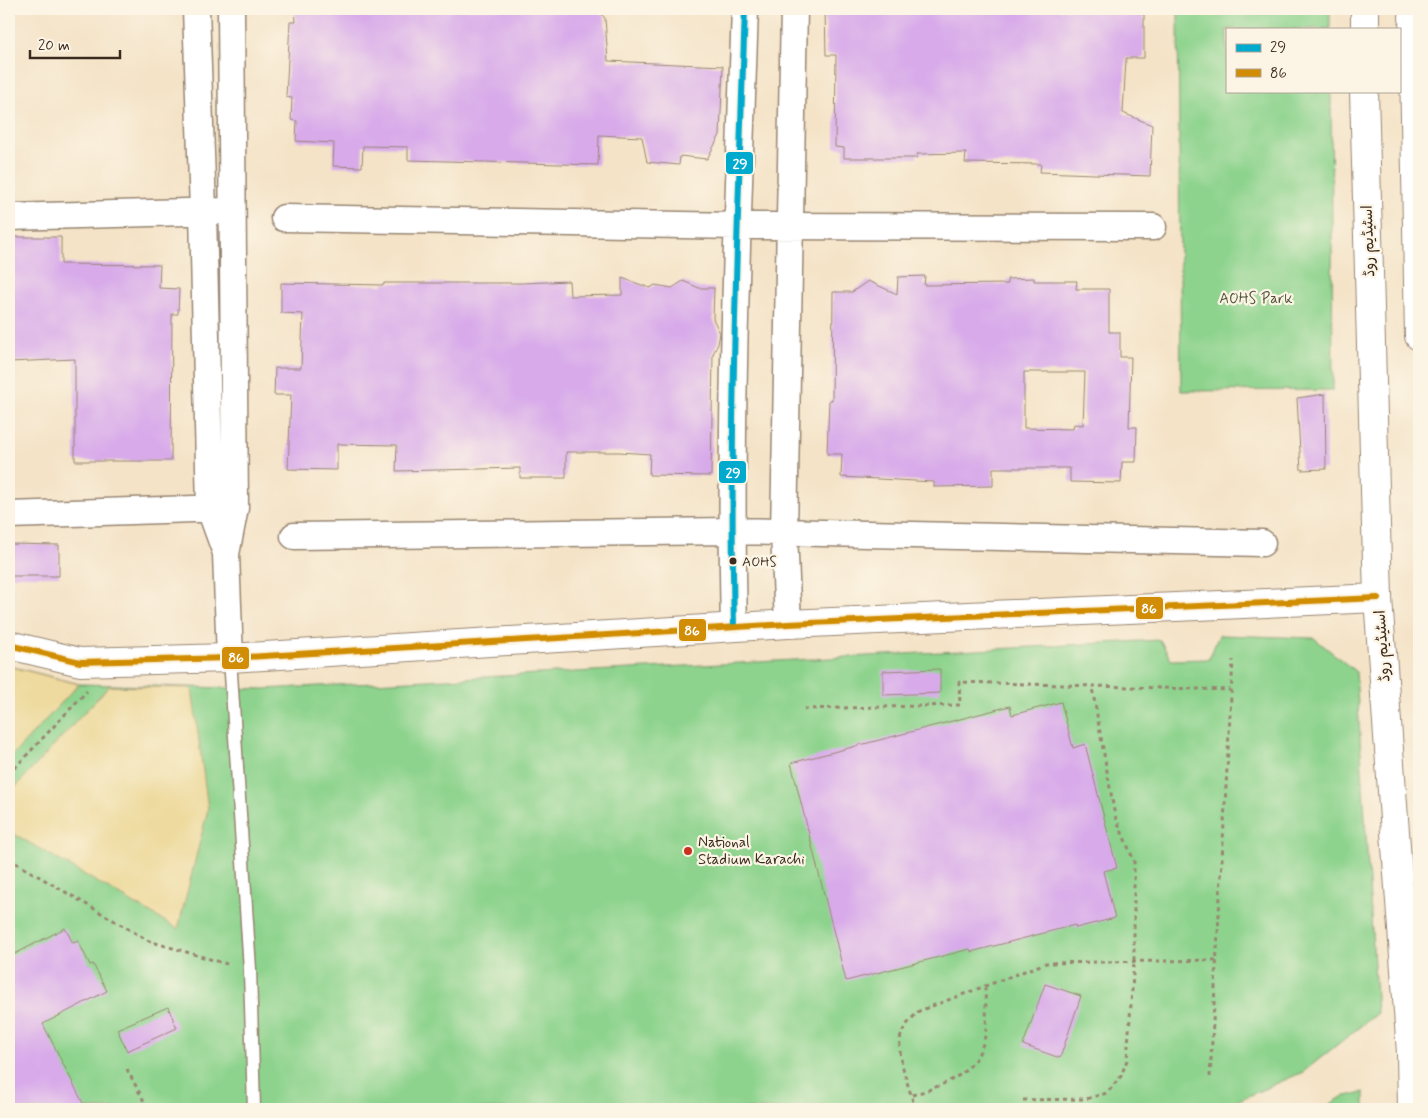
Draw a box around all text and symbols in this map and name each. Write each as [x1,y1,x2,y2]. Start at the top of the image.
scale bar [30,28,120,60]
legend [1226,28,1400,92]
text: 20 m [38,36,70,56]
text: 29 [1270,38,1286,58]
text: 86 [1270,64,1287,84]
line badge: 29 [725,151,754,175]
text: 29 [732,155,748,173]
street label: اسٹیڈیم روڈ [1358,205,1381,277]
park label: AOHS Park [1219,289,1293,309]
line badge: 29 [718,460,747,484]
text: 29 [725,464,741,482]
place label: AOHS [742,553,777,571]
marker: AOHS [728,556,738,566]
line badge: 86 [1135,596,1164,620]
text: 86 [1141,600,1157,618]
street label: اسٹیڈیم روڈ [1371,609,1396,682]
line badge: 86 [678,618,707,642]
text: 86 [684,622,700,640]
line badge: 86 [221,646,250,670]
text: 86 [228,649,244,667]
place label: National Stadium Karachi [698,833,805,870]
marker: National Stadium Karachi [682,845,694,857]

